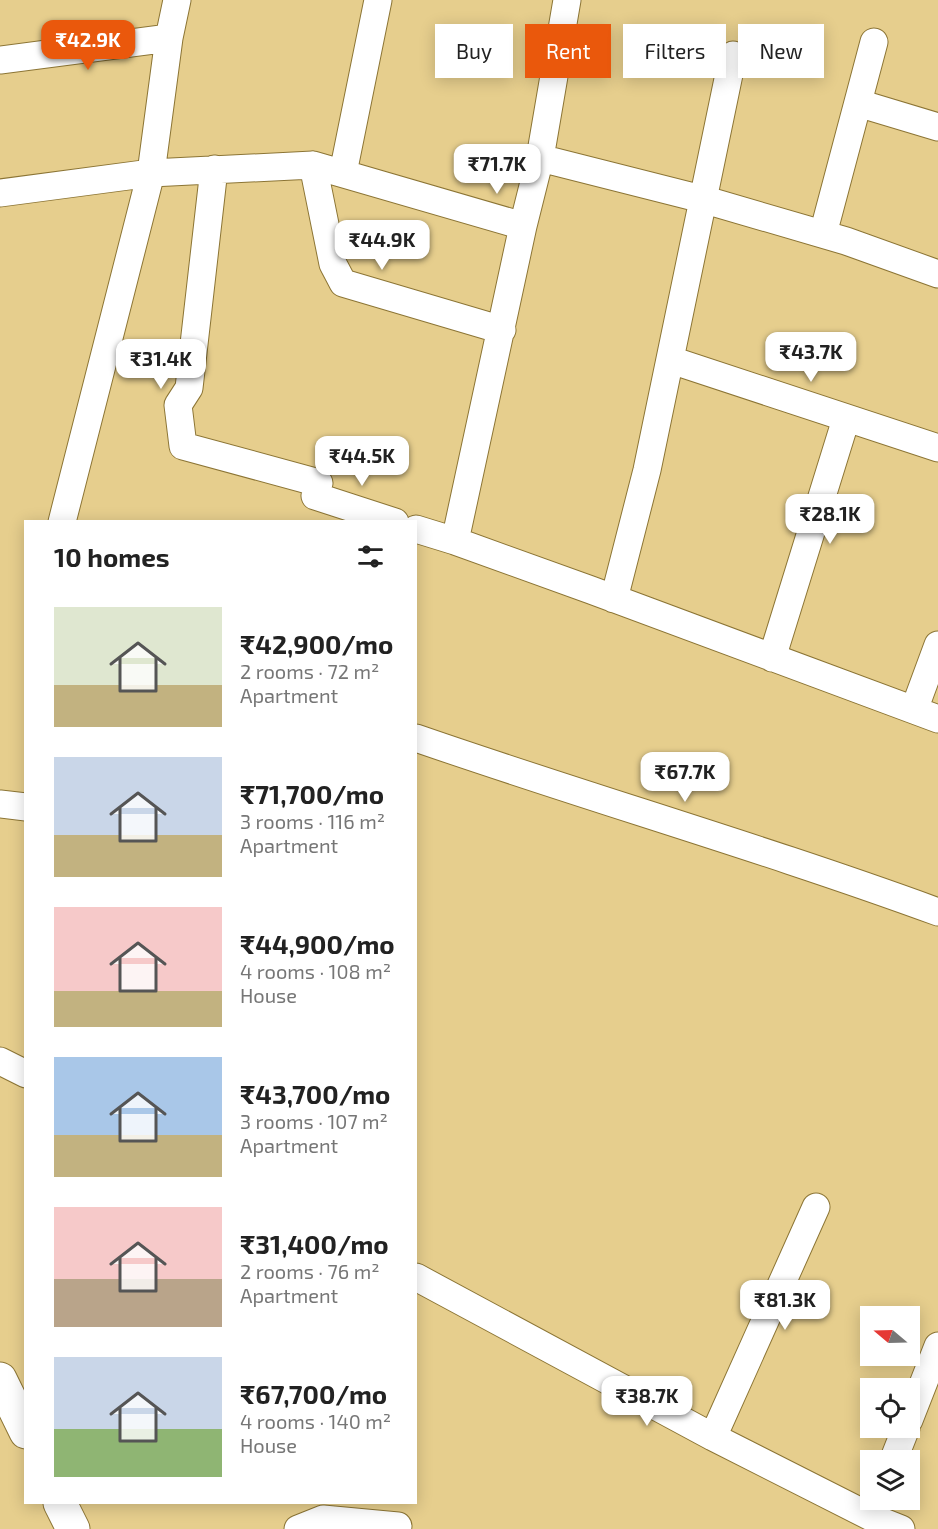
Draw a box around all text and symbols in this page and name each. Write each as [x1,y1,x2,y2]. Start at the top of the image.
pin: ₹42.9K [39,20,137,71]
chip: Buy [435,24,513,78]
chip: Rent [525,24,611,78]
chip: Filters [623,24,726,78]
chip: New [738,24,824,78]
text: ₹42.9K [55,27,121,51]
pin: ₹71.7K [448,144,546,195]
text: ₹71.7K [468,151,526,175]
pin: ₹44.9K [333,220,431,271]
text: ₹44.9K [349,227,415,251]
pin: ₹43.7K [762,332,860,383]
pin: ₹31.4K [112,339,210,390]
text: ₹43.7K [779,339,843,363]
text: ₹31.4K [130,346,192,370]
pin: ₹44.5K [313,436,411,487]
text: ₹44.5K [329,443,395,467]
pin: ₹28.1K [781,494,879,545]
text: ₹28.1K [799,501,861,525]
icon: filters [354,540,387,573]
text: 10 homes [54,541,170,572]
text: ₹42,900/mo [240,628,393,659]
icon: home [102,631,174,703]
text: 2 rooms · 72 m² [240,659,379,683]
text: Apartment [240,683,338,707]
pin: ₹67.7K [636,752,734,803]
text: ₹67.7K [655,759,715,783]
text: ₹71,700/mo [240,778,384,809]
icon: home [102,781,174,853]
text: 3 rooms · 116 m² [240,809,385,833]
text: Apartment [240,833,338,857]
text: ₹44,900/mo [240,928,395,959]
icon: home [102,931,174,1003]
text: 4 rooms · 108 m² [240,959,391,983]
text: House [240,983,297,1007]
text: ₹43,700/mo [240,1078,390,1109]
icon: home [102,1081,174,1153]
text: 3 rooms · 107 m² [240,1109,388,1133]
text: Apartment [240,1133,338,1157]
text: ₹31,400/mo [240,1228,389,1259]
icon: home [102,1231,174,1303]
text: 2 rooms · 76 m² [240,1259,379,1283]
pin: ₹81.3K [736,1280,834,1331]
text: Apartment [240,1283,338,1307]
text: ₹81.3K [754,1287,816,1311]
north arrow [860,1306,920,1366]
map controls [860,1306,920,1510]
pin: ₹38.7K [598,1376,696,1427]
text: ₹67,700/mo [240,1378,387,1409]
button: locate [860,1378,920,1438]
icon: home [102,1381,174,1453]
text: ₹38.7K [615,1383,679,1407]
text: 4 rooms · 140 m² [240,1409,391,1433]
text: House [240,1433,297,1457]
button: layers [860,1450,920,1510]

